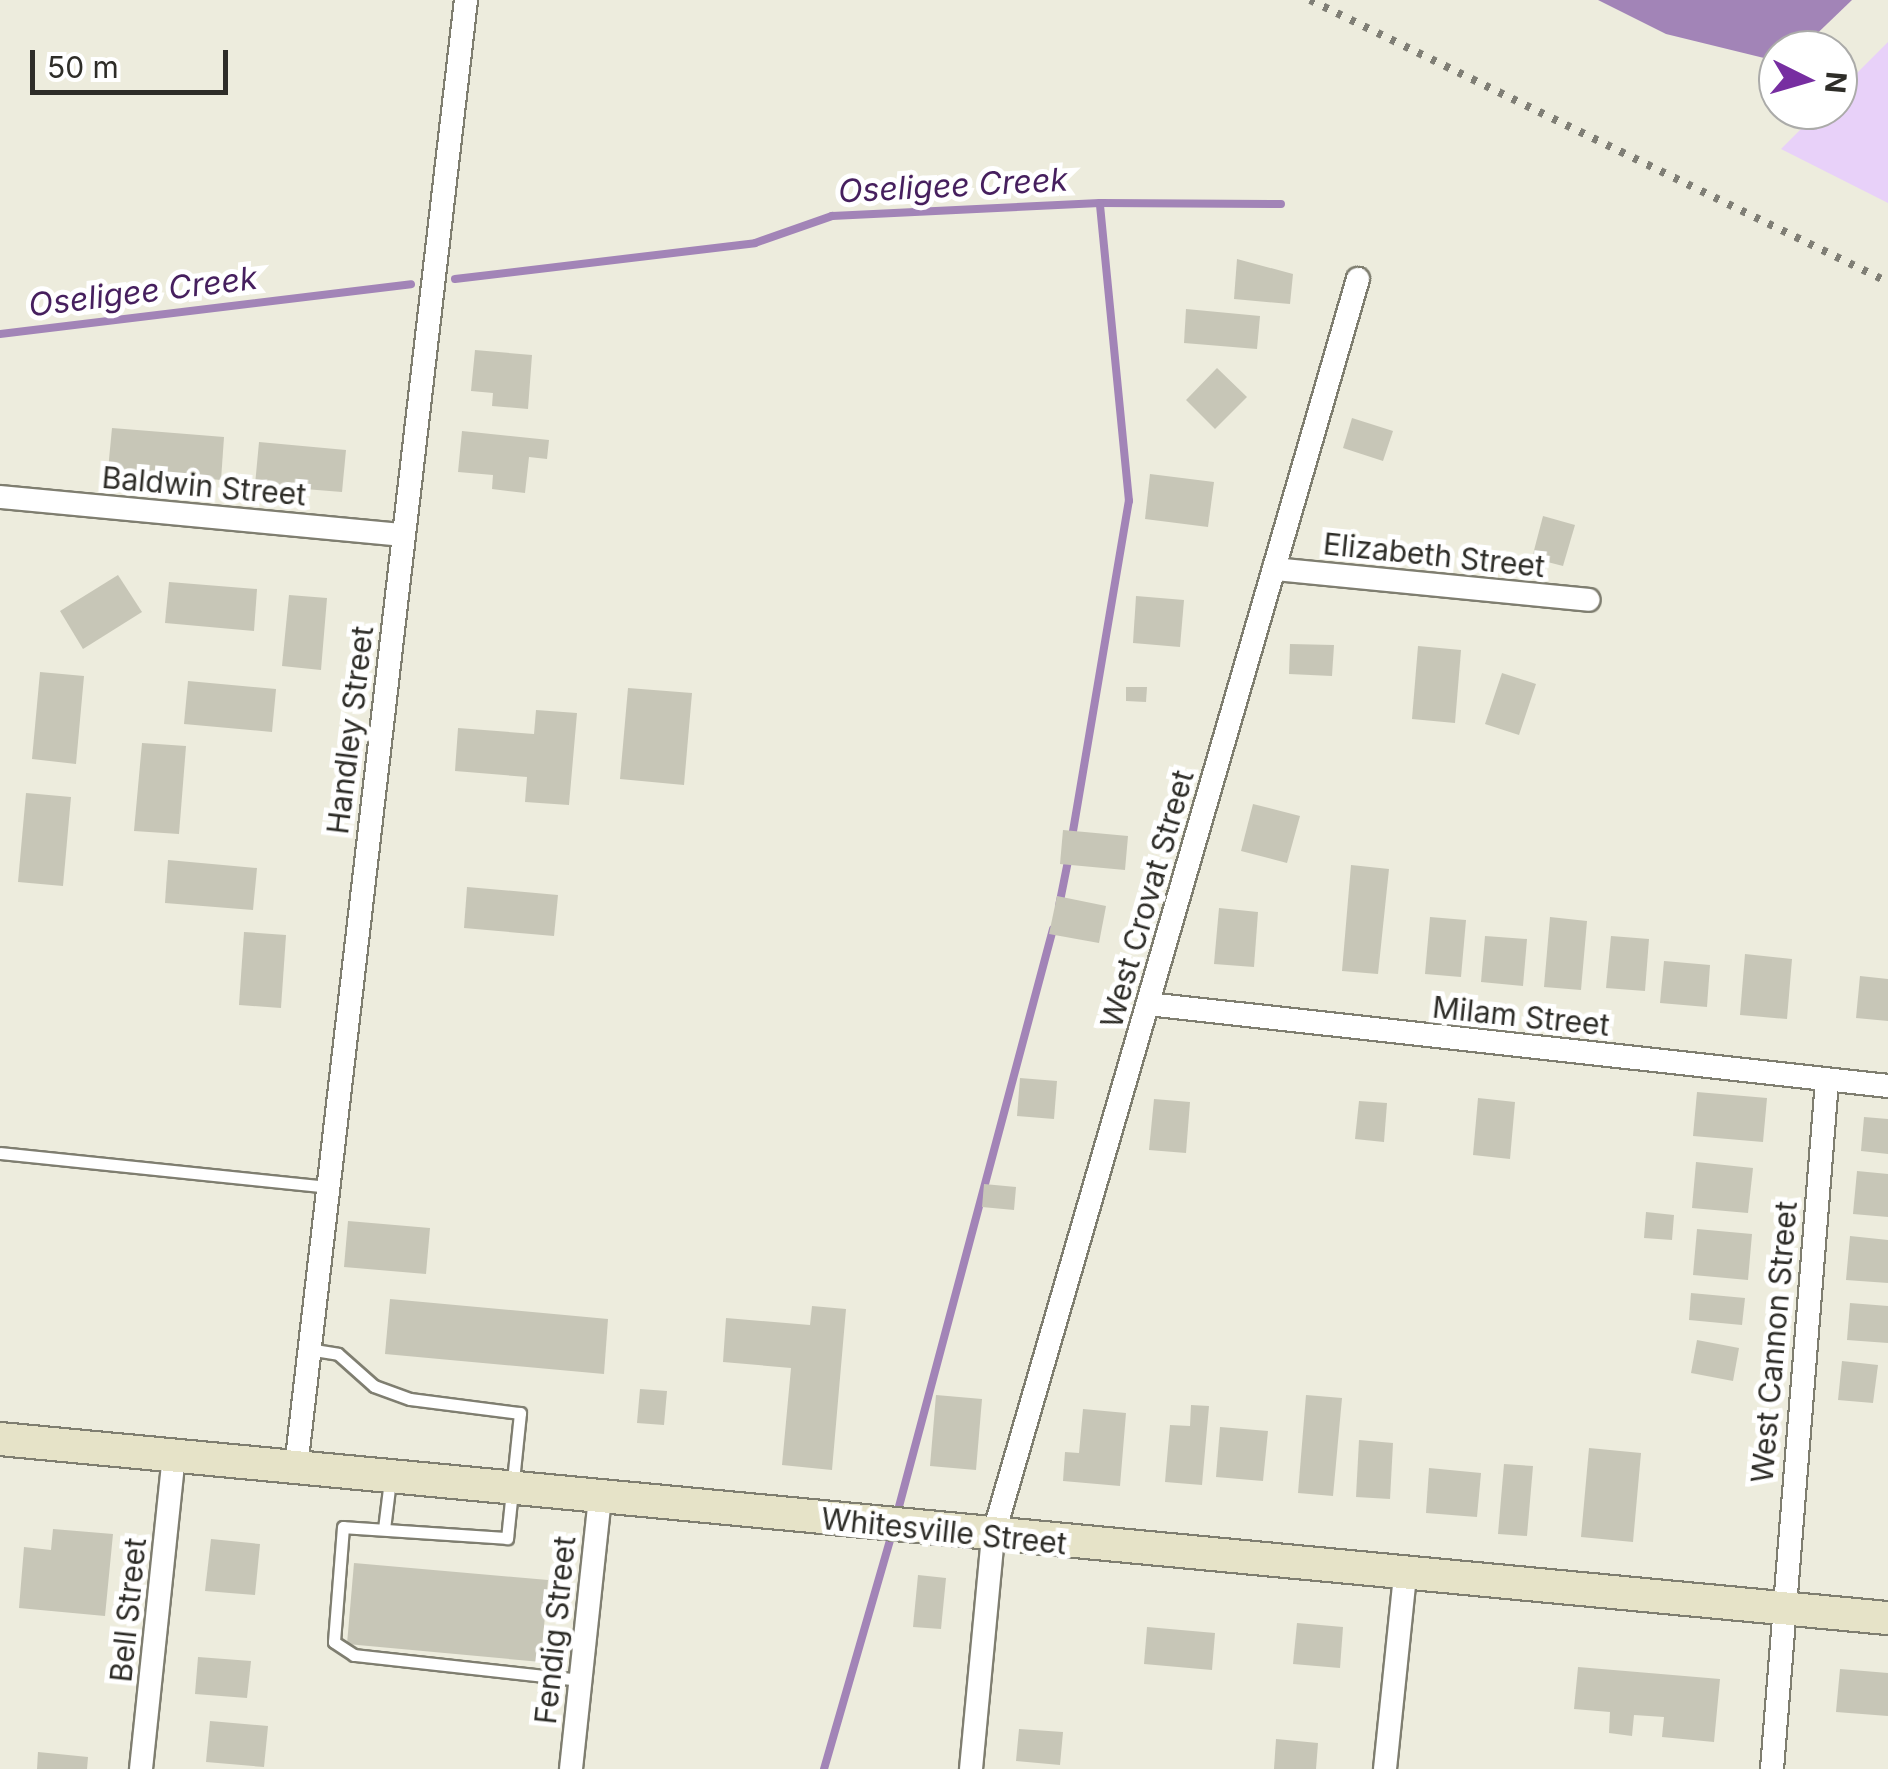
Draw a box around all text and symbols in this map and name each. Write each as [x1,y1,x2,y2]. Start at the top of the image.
scale bar [35,30,232,92]
north arrow [1758,30,1858,130]
text: 50 m [47,49,119,85]
text: N [1818,70,1854,95]
water label: Oseligee Creek [837,161,1069,211]
water label: Oseligee Creek [26,259,260,325]
street label: Baldwin Street [100,459,308,513]
street label: Elizabeth Street [1321,525,1547,585]
street label: Handley Street [319,624,381,836]
street label: West Crovat Street [1093,766,1201,1032]
street label: Milam Street [1431,989,1611,1043]
street label: West Cannon Street [1744,1200,1804,1484]
street label: Whitesville Street [819,1500,1069,1562]
street label: Fendig Street [527,1534,583,1726]
street label: Bell Street [103,1536,153,1684]

